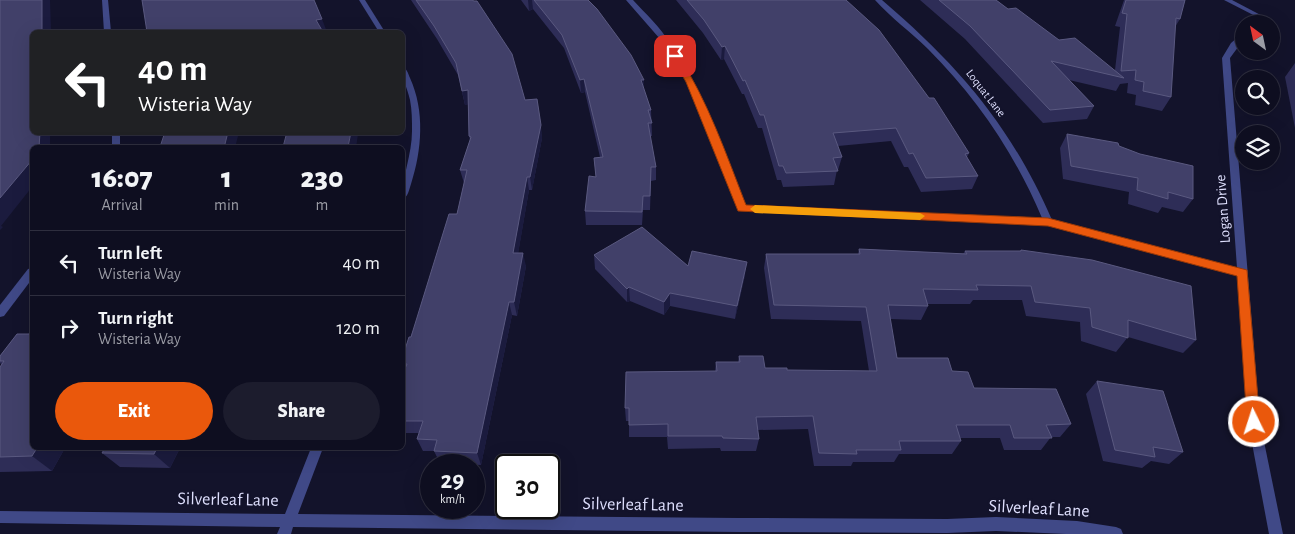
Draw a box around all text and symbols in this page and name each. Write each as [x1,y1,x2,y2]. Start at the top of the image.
north arrow [1235,15,1280,60]
map controls [1235,15,1280,170]
pin [654,35,696,77]
icon: arrive [661,42,689,70]
icon: left [55,50,120,115]
text: 40 m [138,52,207,87]
street label: Loquat Lane [964,67,1008,119]
button: search [1235,70,1280,115]
text: Wisteria Way [138,93,252,115]
button: layers [1235,125,1280,170]
text: 16:07 [91,163,153,193]
text: 1 [221,163,232,193]
text: 230 [300,163,344,193]
street label: Logan Drive [1213,174,1233,244]
text: Arrival [101,197,143,213]
text: min [214,197,239,213]
text: m [316,197,328,213]
text: Turn left [98,244,162,263]
icon: left [55,249,83,277]
text: 40 m [342,254,380,273]
text: Wisteria Way [98,266,181,282]
text: Turn right [98,309,173,328]
icon: right [55,314,83,342]
text: 120 m [336,319,380,338]
text: Wisteria Way [98,331,181,347]
button: Exit [55,382,213,440]
button: Share [223,382,380,440]
position arrow [1227,395,1279,447]
speed limit sign: 30 [495,454,560,519]
text: 29 [441,468,464,493]
street label: Silverleaf Lane [177,490,279,510]
text: km/h [440,493,465,505]
street label: Silverleaf Lane [582,495,684,515]
street label: Silverleaf Lane [988,497,1090,521]

